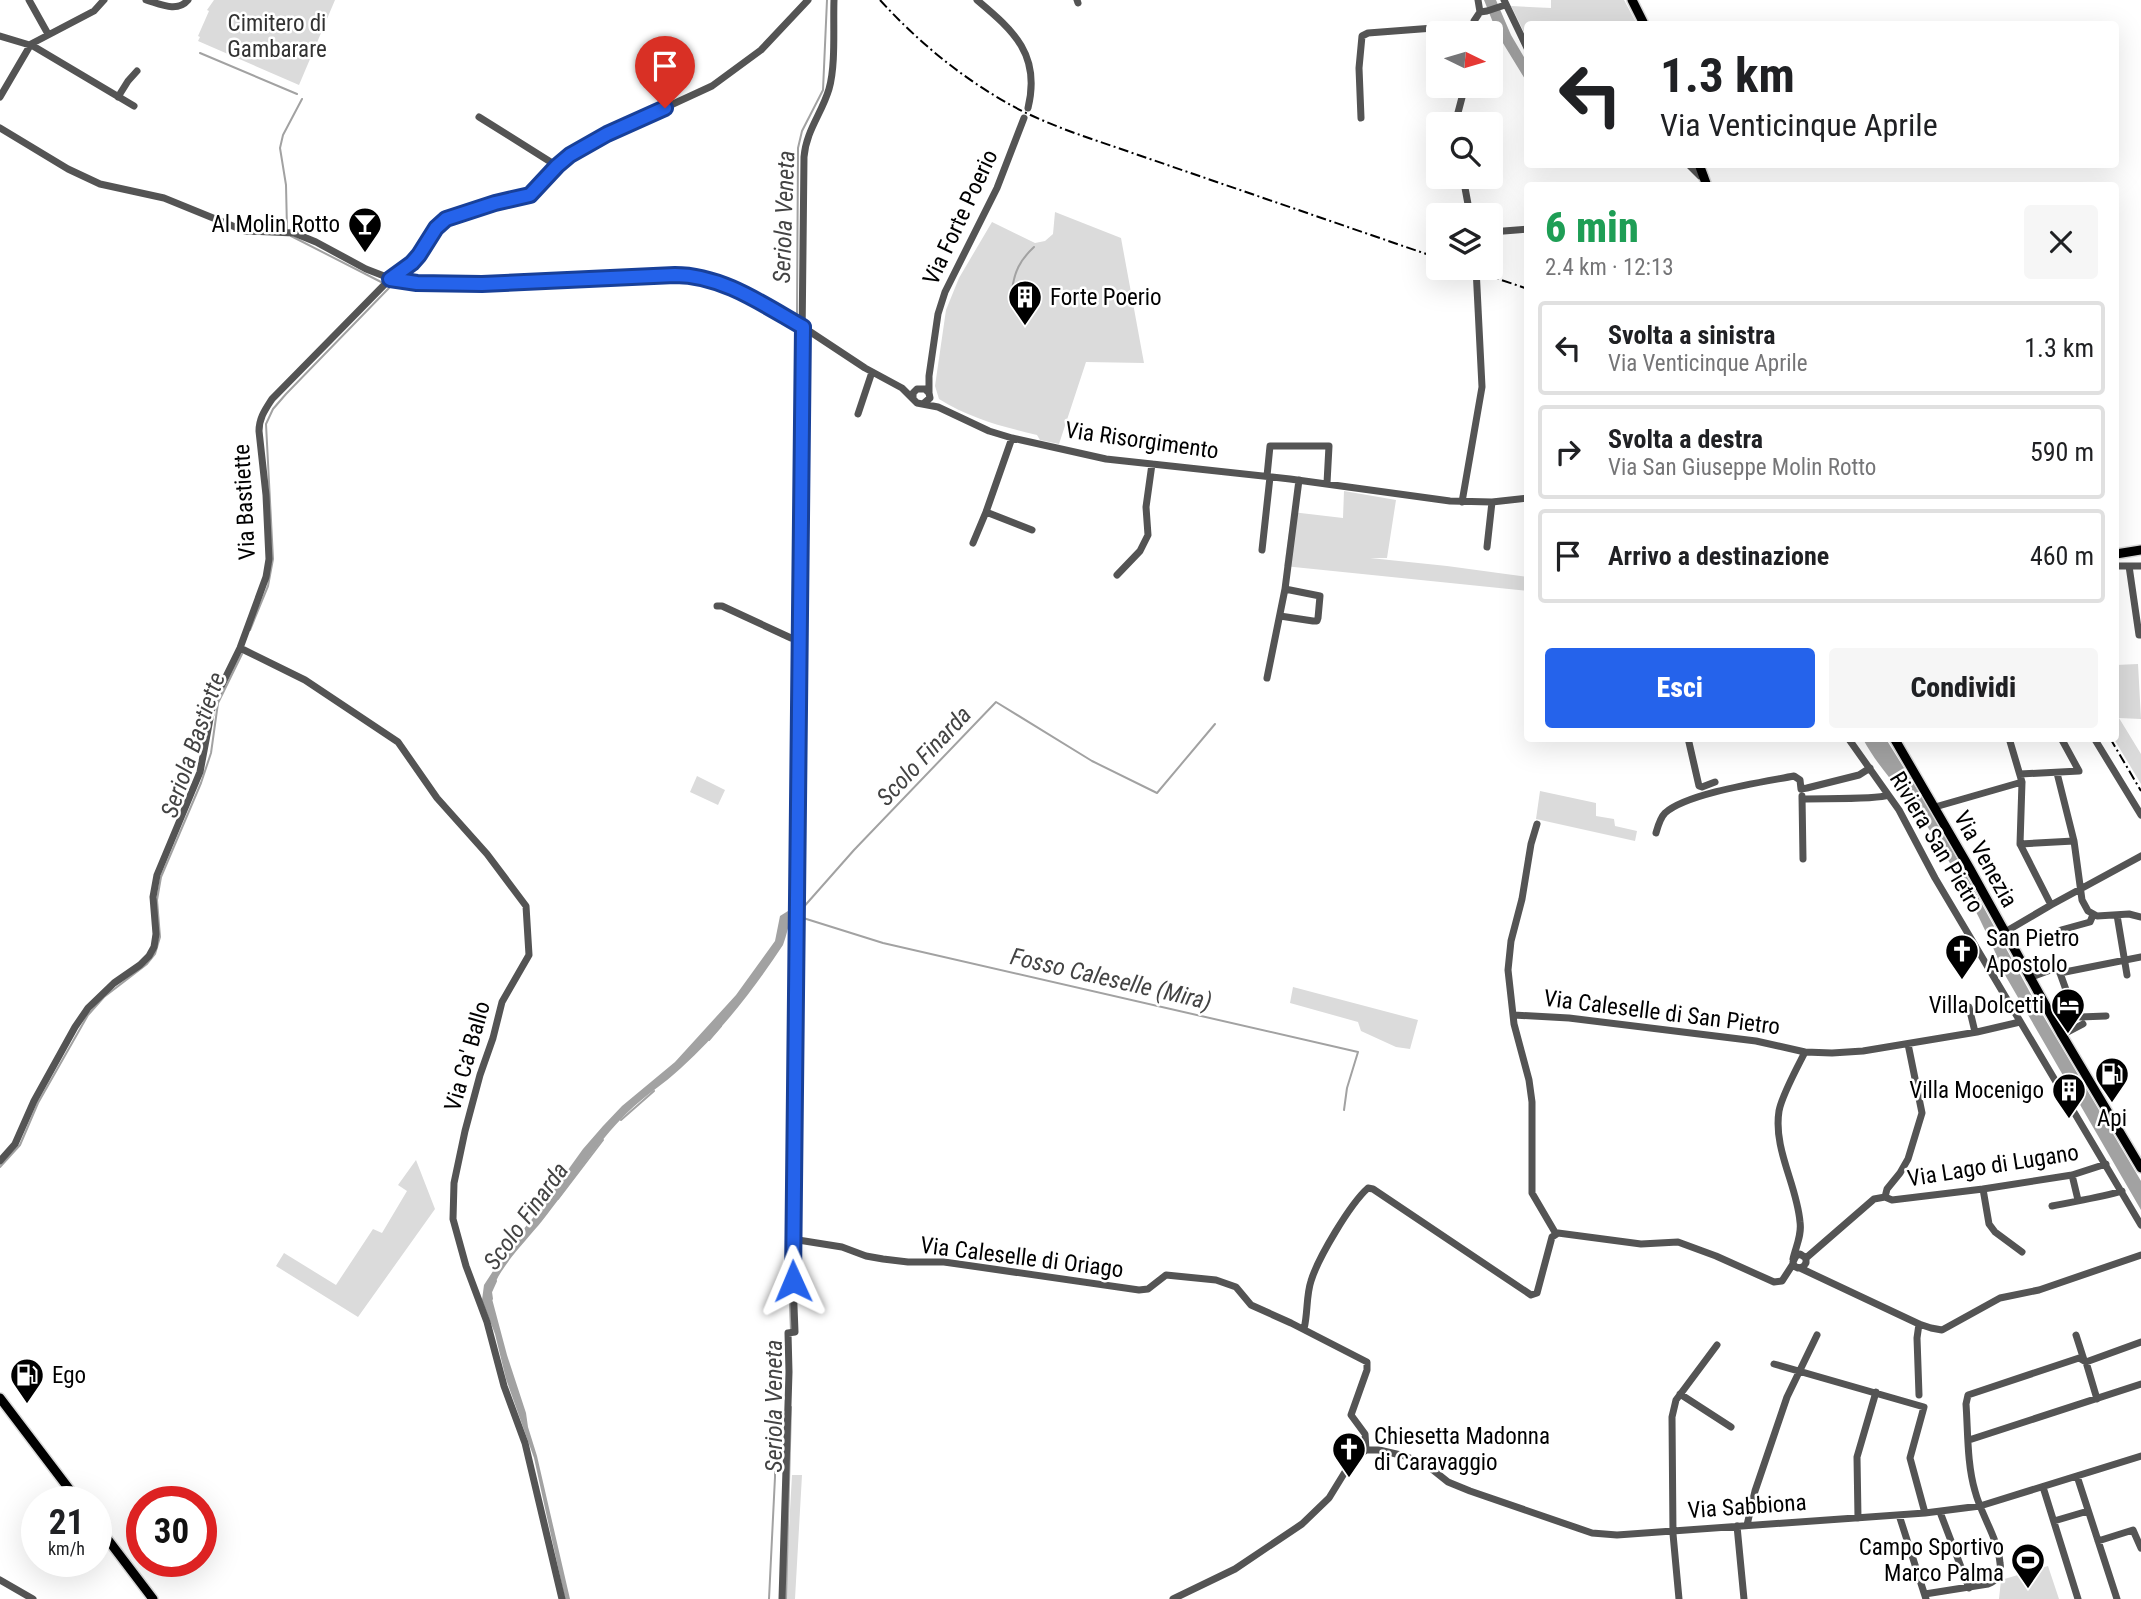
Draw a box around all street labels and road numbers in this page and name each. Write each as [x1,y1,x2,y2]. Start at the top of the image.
street label: Via Forte Poerio [917,145,1004,289]
street label: Via Risorgimento [1063,416,1220,465]
street label: Via Bastiette [228,443,261,560]
street label: Riviera San Pietro [1884,767,1989,918]
street label: Via Venezia [1948,806,2023,912]
street label: Via Caleselle di San Pietro [1542,985,1782,1040]
street label: Via Ca' Ballo [439,998,496,1114]
street label: Via Lago di Lugano [1905,1139,2081,1192]
street label: Via Caleselle di Oriago [919,1232,1125,1283]
street label: Via Sabbiona [1687,1489,1807,1524]

